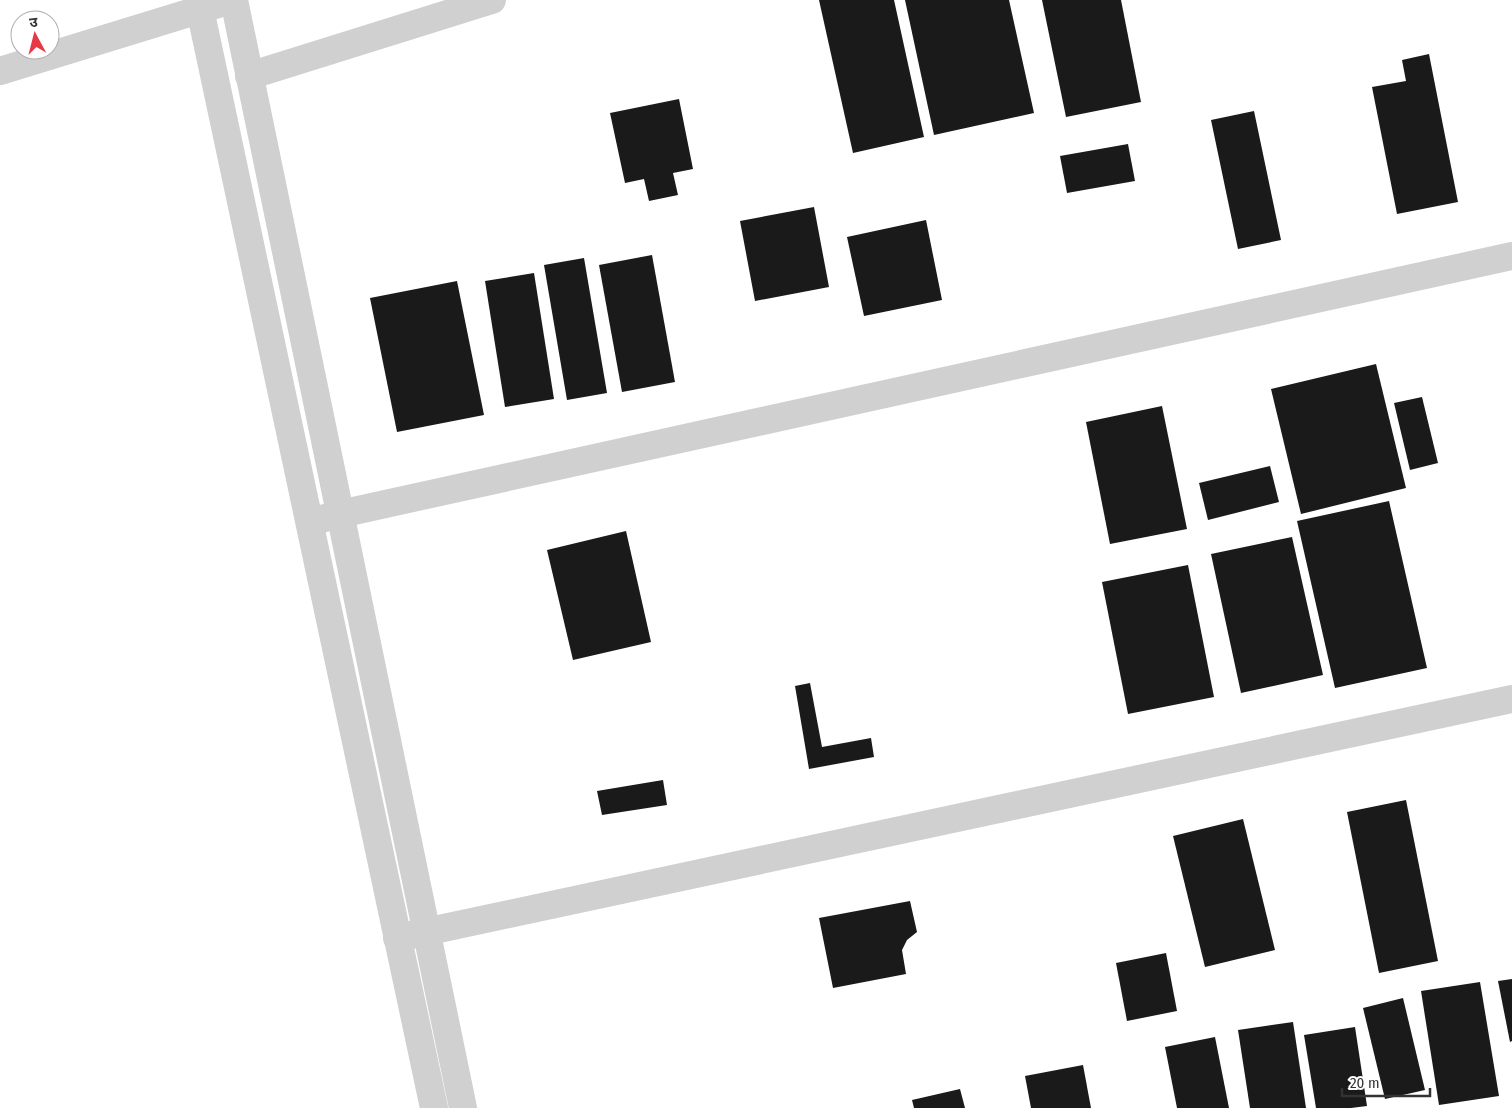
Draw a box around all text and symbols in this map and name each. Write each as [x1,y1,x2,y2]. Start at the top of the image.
north arrow [10,10,60,60]
text: उ [28,14,39,32]
scale bar [1342,1066,1430,1098]
text: 20 m [1350,1074,1380,1092]

